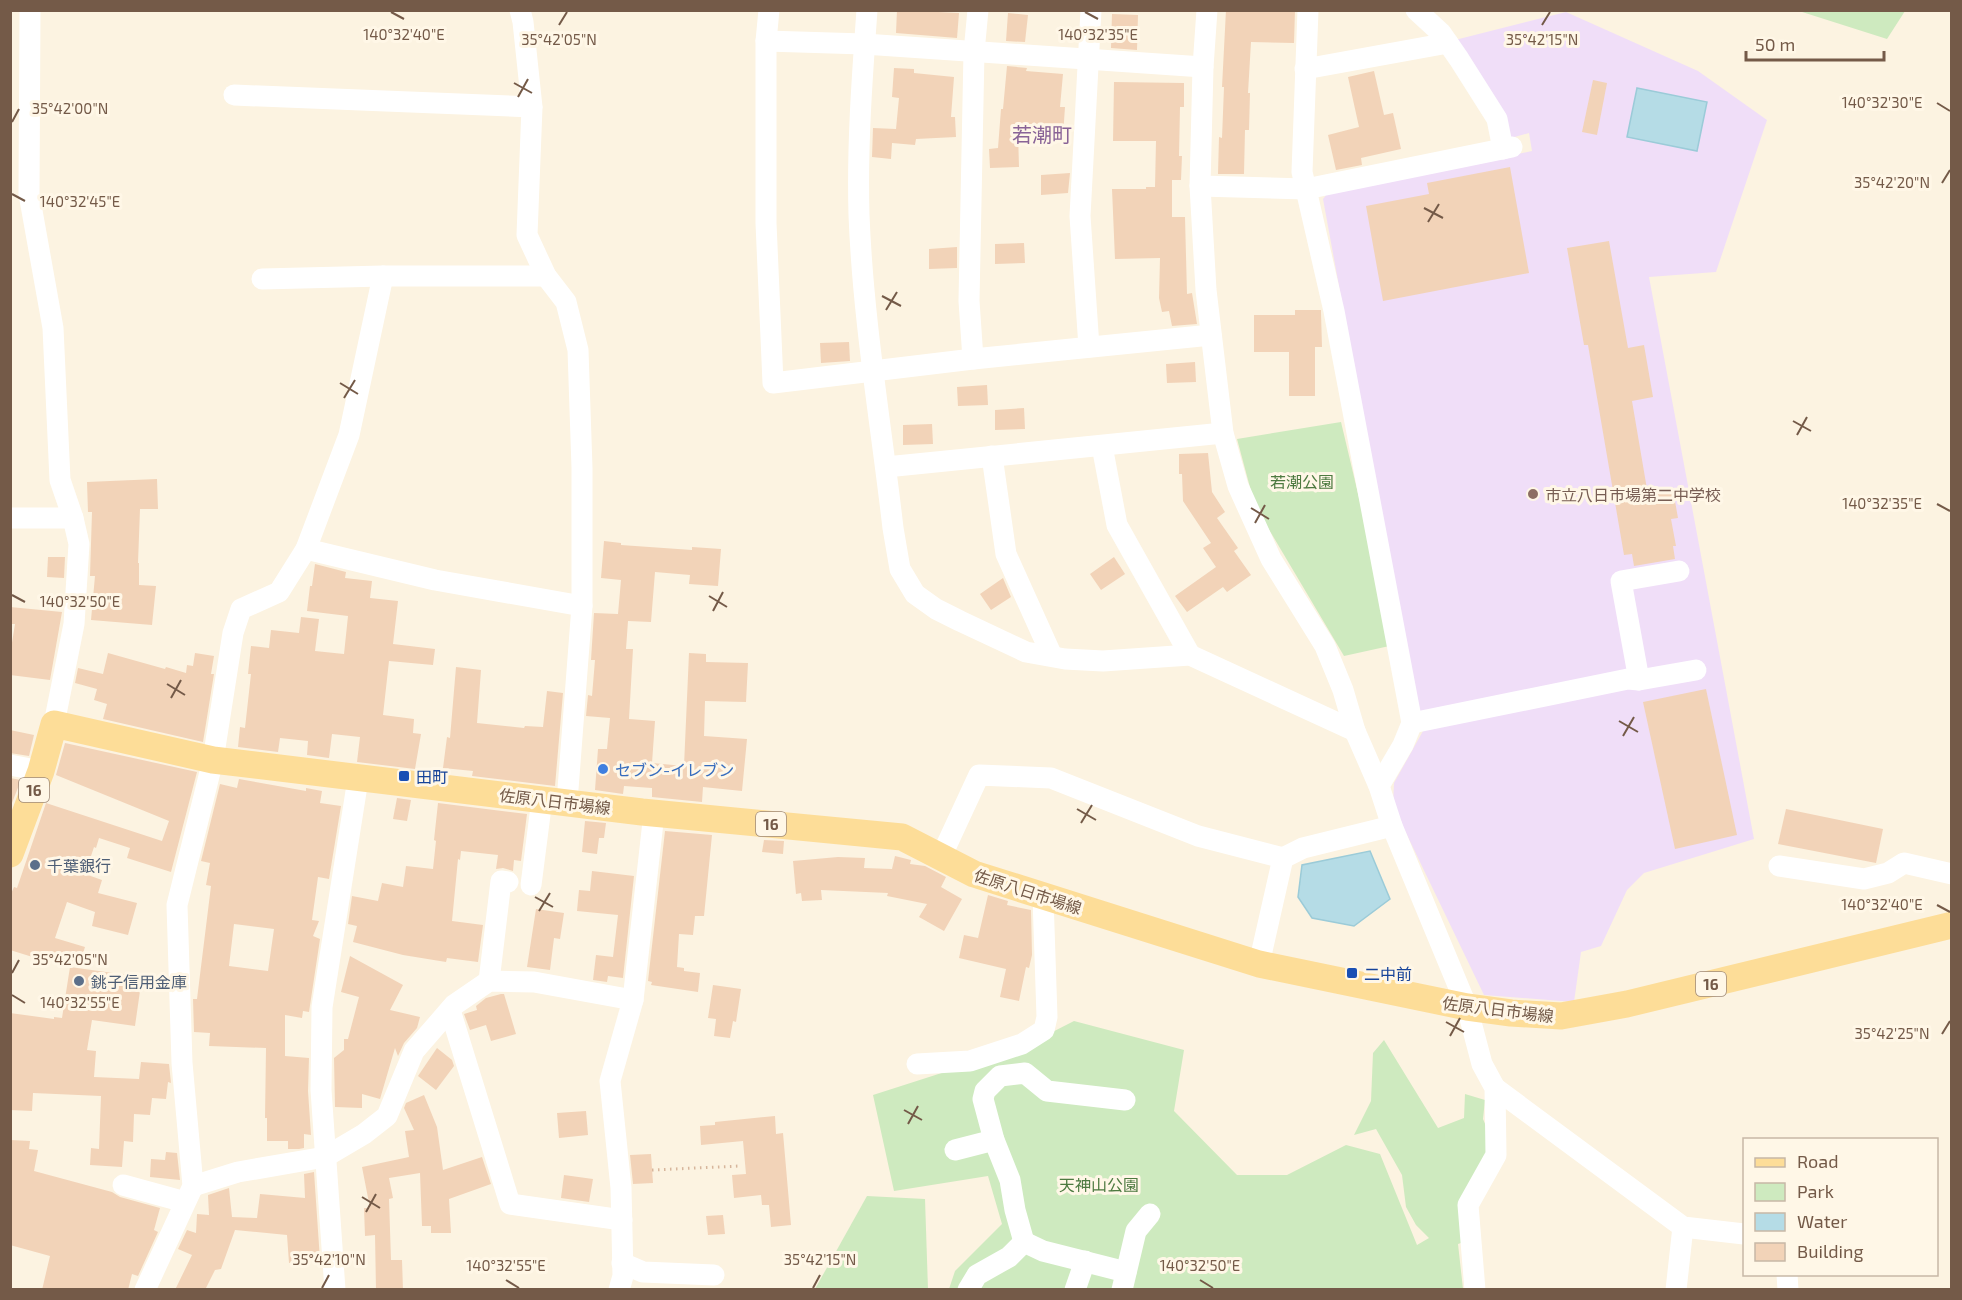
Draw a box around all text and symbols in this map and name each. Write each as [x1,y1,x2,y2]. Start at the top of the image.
scale bar [1746,24,1884,62]
text: 140°32'40"E [363,25,445,43]
text: 140°32'35"E [1058,25,1138,43]
text: 35°42'05"N [521,30,597,48]
text: 35°42'15"N [1506,30,1578,48]
text: 50 m [1755,33,1795,55]
text: 140°32'30"E [1842,93,1922,111]
text: 35°42'00"N [32,99,108,117]
district label: 若潮町 [1012,122,1072,146]
text: 35°42'20"N [1854,173,1930,191]
text: 140°32'45"E [40,192,120,210]
park label: 若潮公園 [1270,472,1334,491]
place label: 市立八日市場第二中学校 [1545,485,1721,504]
marker: 市立八日市場第二中学校 [1526,487,1540,501]
text: 140°32'35"E [1842,494,1922,512]
text: 140°32'50"E [40,592,120,610]
place label: セブン-イレブン [615,760,734,779]
marker: セブン-イレブン [596,762,610,776]
place label: 田町 [416,767,448,786]
marker: 田町 [397,769,411,783]
road number: 16 [19,778,49,802]
street label: 佐原八日市場線 [498,785,612,817]
road number: 16 [756,812,786,836]
place label: 千葉銀行 [47,856,111,875]
marker: 千葉銀行 [28,858,42,872]
street label: 佐原八日市場線 [972,865,1084,917]
text: 140°32'40"E [1841,895,1923,913]
text: 35°42'05"N [32,950,108,968]
place label: 二中前 [1364,964,1412,983]
marker: 二中前 [1345,966,1359,980]
place label: 銚子信用金庫 [91,972,187,991]
road number: 16 [1696,972,1726,996]
marker: 銚子信用金庫 [72,974,86,988]
text: 140°32'55"E [40,993,120,1011]
street label: 佐原八日市場線 [1441,993,1555,1025]
text: 35°42'25"N [1855,1024,1929,1042]
legend [1743,1138,1938,1276]
text: Road [1797,1150,1838,1172]
park label: 天神山公園 [1059,1175,1139,1194]
text: Park [1797,1180,1834,1202]
text: Water [1797,1210,1847,1232]
text: Building [1797,1240,1864,1262]
text: 35°42'10"N [292,1250,366,1268]
text: 35°42'15"N [784,1250,856,1268]
text: 140°32'55"E [466,1256,546,1274]
text: 140°32'50"E [1160,1256,1240,1274]

